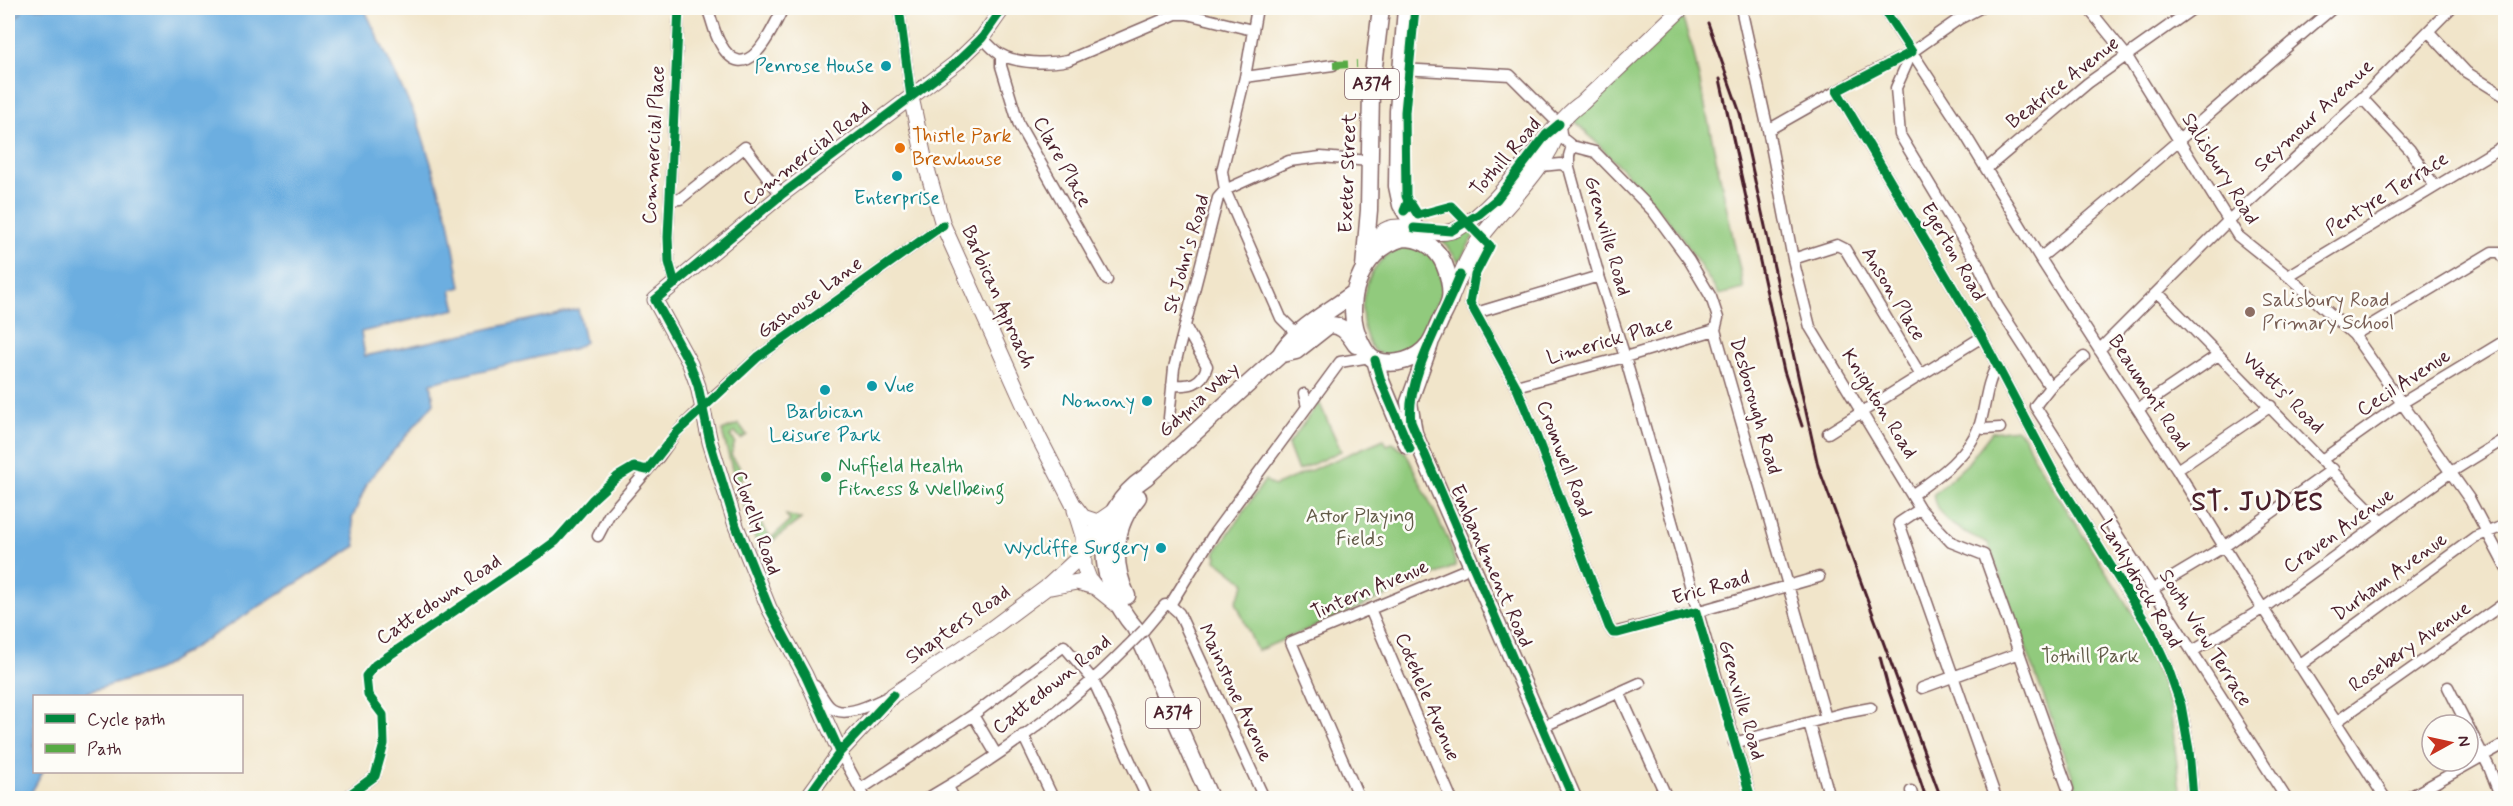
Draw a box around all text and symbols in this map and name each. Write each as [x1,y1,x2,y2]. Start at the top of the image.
street label: Beatrice Avenue [2001,30,2125,136]
place label: Penrose House [754,53,874,80]
street label: Seymour Avenue [2248,53,2380,179]
marker: Penrose House [879,59,893,73]
street label: Commercial Place [636,65,672,225]
road number: A374 [1345,69,1399,99]
street label: Commercial Road [737,95,877,213]
street label: Salisbury Road [2175,108,2265,230]
street label: Clare Place [1026,112,1098,212]
street label: Exeter Street [1332,112,1364,234]
street label: Tothill Road [1464,112,1548,202]
place label: Thistle Park Brewhouse [912,123,1012,173]
marker: Thistle Park Brewhouse [893,141,907,155]
street label: Pentyre Terrace [2320,145,2454,243]
marker: Enterprise [890,169,904,183]
street label: Grenville Road [1577,173,1637,299]
place label: Enterprise [854,185,940,212]
street label: St John's Road [1157,191,1217,317]
street label: Egerton Road [1914,198,1992,306]
street label: Barbican Approach [953,221,1042,373]
street label: Anson Place [1854,242,1932,346]
street label: Gashouse Lane [752,251,868,345]
place label: Salisbury Road Primary School [2262,287,2394,337]
marker: Salisbury Road Primary School [2243,305,2257,319]
street label: Limerick Place [1544,310,1676,372]
street label: Beaumont Road [2101,330,2197,456]
street label: Desborough Road [1723,334,1787,478]
street label: Cecil Avenue [2352,343,2456,423]
street label: Knighton Road [1834,344,1924,465]
street label: Watts' Road [2236,346,2330,440]
street label: Gdynia Way [1152,356,1246,444]
place label: Vue [884,373,914,400]
marker: Vue [865,379,879,393]
marker: Barbican Leisure Park [818,383,832,397]
place label: Nomony [1061,388,1135,415]
marker: Nomony [1140,394,1154,408]
street label: Cromwell Road [1529,397,1599,521]
place label: Barbican Leisure Park [769,399,881,449]
place label: Nuffield Health Fitness & Wellbeing [838,453,1005,505]
street label: Clovelly Road [725,467,787,579]
marker: Nuffield Health Fitness & Wellbeing [819,470,833,484]
street label: Embankment Road [1443,480,1539,652]
street label: Craven Avenue [2278,482,2400,580]
district label: ST. JUDES [2192,486,2324,520]
park label: Astor Playing Fields [1306,503,1414,553]
street label: Lanhydrock Road [2092,515,2188,653]
street label: Durham Avenue [2327,526,2453,628]
place label: Wycliffe Surgery [1004,535,1149,564]
marker: Wycliffe Surgery [1154,541,1168,555]
street label: Cattedown Road [371,548,507,652]
street label: Tintern Avenue [1307,553,1433,627]
street label: Eric Road [1669,564,1753,612]
street label: South View Terrace [2152,564,2258,712]
street label: Shapters Road [900,579,1016,671]
street label: Rosebery Avenue [2344,595,2476,699]
street label: Mainstone Avenue [1191,620,1279,766]
street label: Cattedown Road [987,629,1117,741]
street label: Cotehele Avenue [1388,629,1466,765]
street label: Grenville Road [1711,637,1771,763]
park label: Tothill Park [2041,643,2139,670]
legend [33,695,243,773]
road number: A374 [1146,698,1200,728]
text: Cycle path [87,708,165,732]
north arrow [2420,713,2480,773]
text: N [2452,734,2475,748]
text: Path [87,738,122,762]

